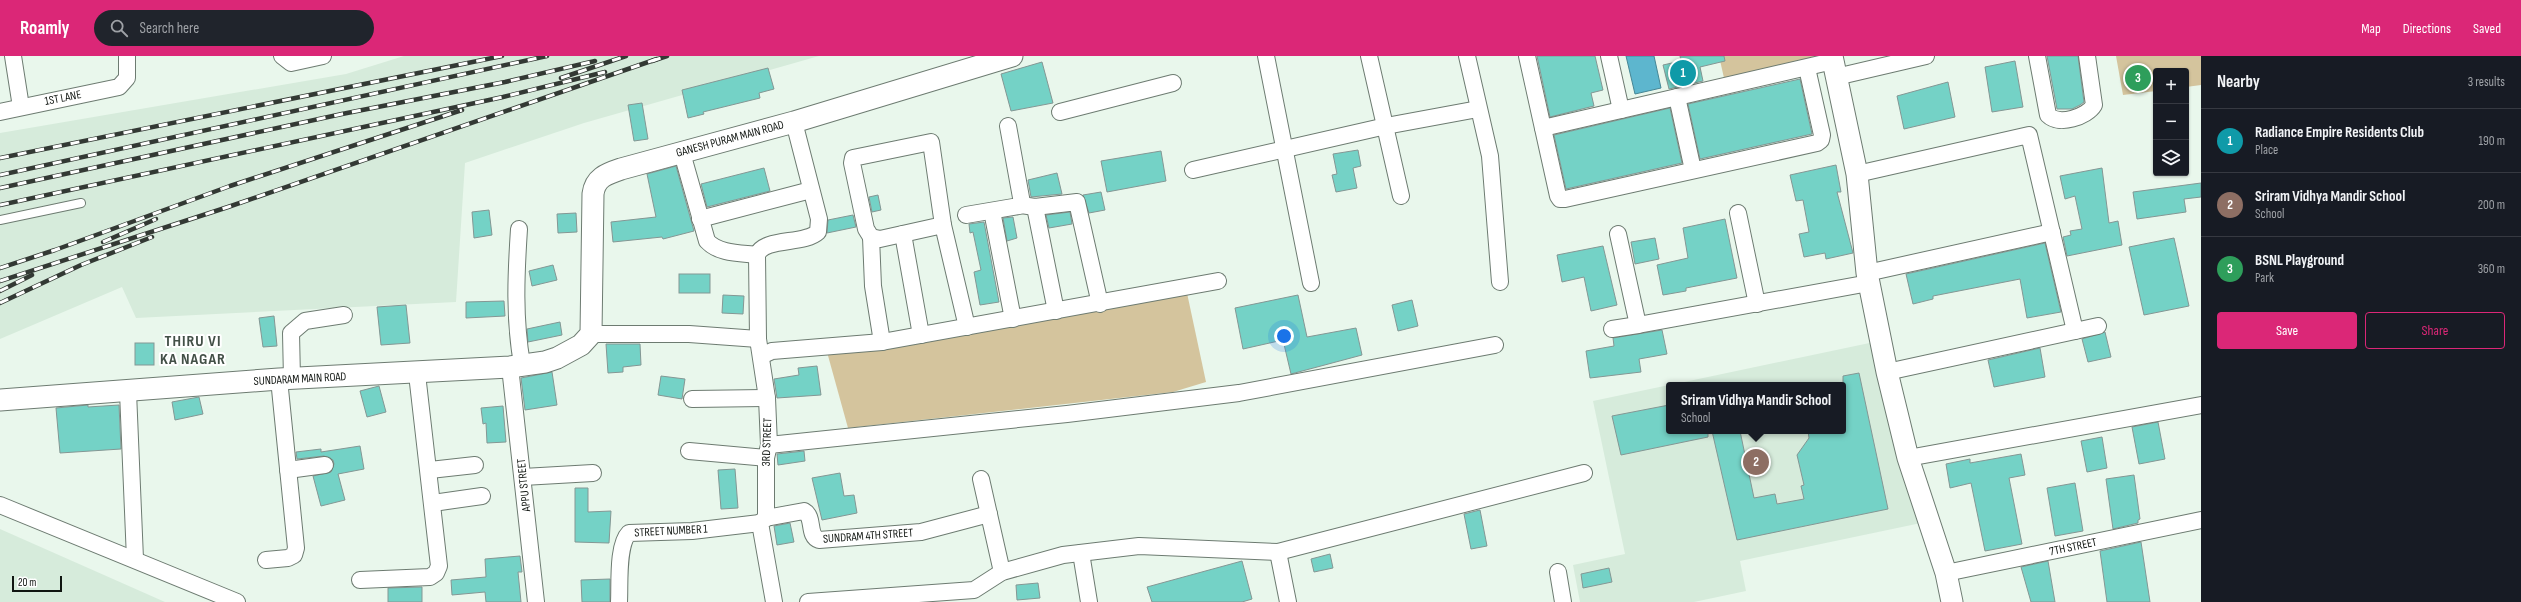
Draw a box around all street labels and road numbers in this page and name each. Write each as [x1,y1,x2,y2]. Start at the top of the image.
street label: 1ST LANE [44,87,83,109]
street label: GANESH PURAM MAIN ROAD [674,117,786,161]
street label: SUNDARAM MAIN ROAD [253,369,347,389]
street label: 3RD STREET [759,417,775,467]
street label: APPU STREET [514,458,534,513]
street label: STREET NUMBER 1 [634,522,709,540]
street label: SUNDRAM 4TH STREET [822,525,914,547]
street label: 7TH STREET [2048,535,2098,559]

